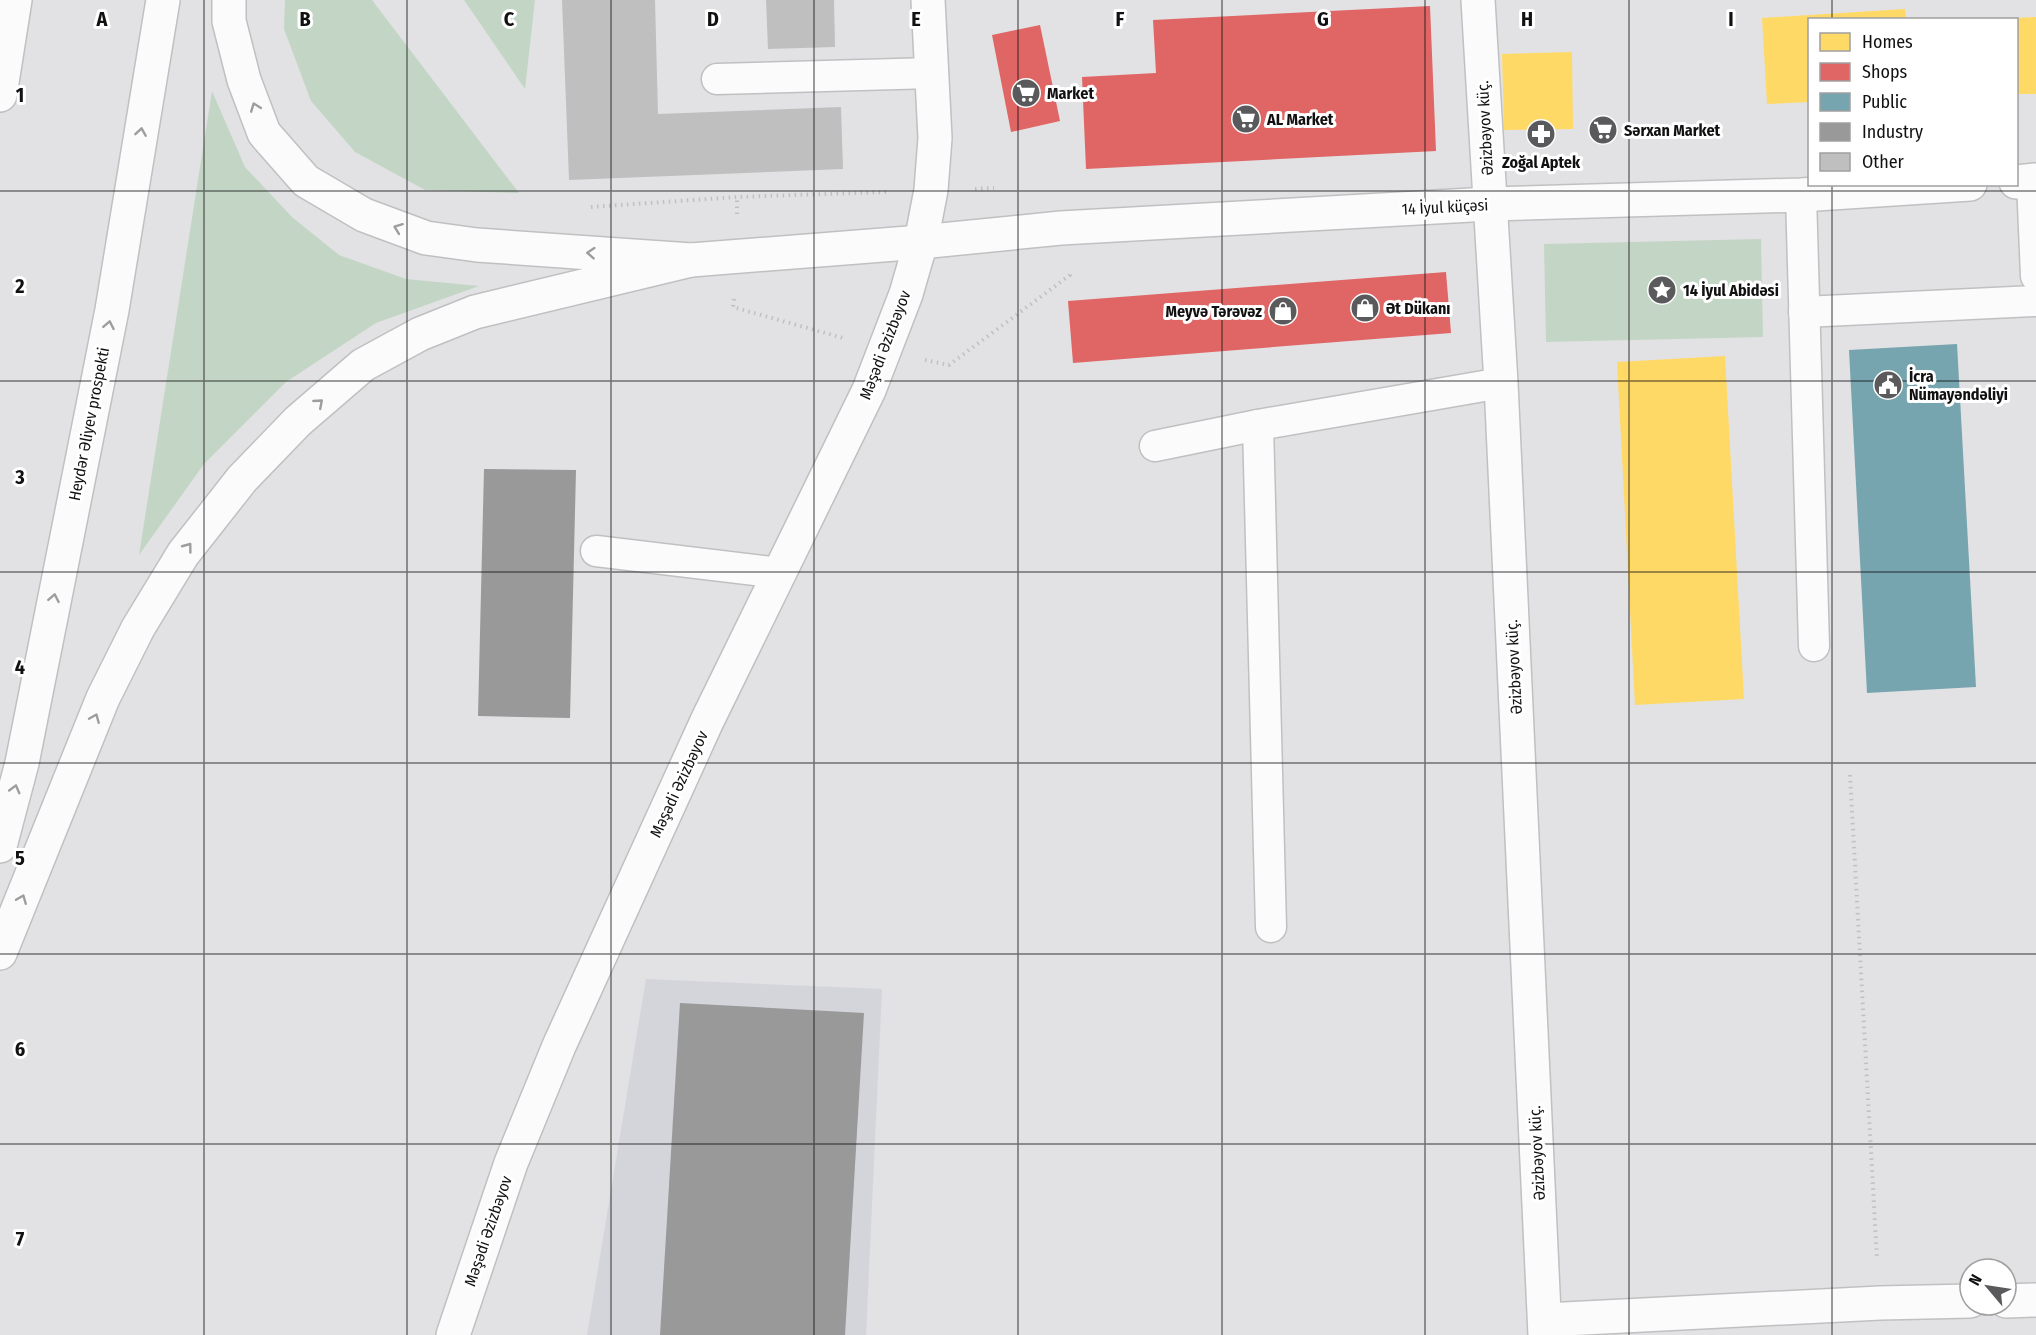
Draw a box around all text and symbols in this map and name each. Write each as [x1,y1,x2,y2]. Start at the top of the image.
text: A [96,7,109,31]
text: B [299,7,311,31]
text: C [504,7,515,31]
text: D [707,7,719,31]
text: E [911,7,921,31]
text: F [1116,7,1125,31]
text: G [1317,7,1329,31]
text: H [1521,7,1533,31]
text: I [1728,7,1734,31]
legend [1808,18,2018,186]
text: Homes [1862,31,1913,53]
text: Shops [1862,61,1907,83]
supermarket icon: Market [1010,77,1042,109]
street label: Əzizbəyov küç. [1473,80,1497,176]
text: 1 [16,83,24,107]
place label: Market [1047,84,1094,103]
text: Public [1862,91,1907,113]
one-way arrow [249,102,262,113]
supermarket icon: AL Market [1230,103,1262,135]
place label: AL Market [1266,110,1334,129]
supermarket icon: Sərxan Market [1587,114,1619,146]
pharmacy icon: Zoğal Aptek [1525,118,1557,150]
place label: Sərxan Market [1624,121,1721,140]
text: Industry [1862,121,1923,143]
one-way arrow [134,128,147,138]
text: Other [1862,151,1905,173]
place label: Zoğal Aptek [1502,153,1581,172]
street label: 14 İyul küçəsi [1401,195,1489,219]
one-way arrow [394,223,405,235]
one-way arrow [586,247,595,260]
text: 2 [14,274,25,298]
place icon: 14 İyul Abidəsi [1646,274,1678,306]
place label: 14 İyul Abidəsi [1683,281,1779,300]
street label: Məşədi Əzizbəyov [855,288,915,402]
shop icon: Ət Dükanı [1349,292,1381,324]
shop icon: Meyvə Tərəvəz [1267,295,1299,327]
place label: Ət Dükanı [1386,299,1450,318]
place label: Meyvə Tərəvəz [1165,302,1262,321]
one-way arrow [102,320,115,330]
street label: Heydər Əliyev prospekti [65,346,113,502]
place label: İcra Nümayəndəliyi [1909,367,2008,404]
public building icon: İcra Nümayəndəliyi [1872,369,1904,401]
one-way arrow [312,399,323,410]
text: 3 [14,465,25,489]
one-way arrow [181,543,192,554]
one-way arrow [47,594,60,604]
street label: Əzizbəyov küç. [1502,619,1526,715]
text: 4 [15,655,25,679]
one-way arrow [88,713,100,724]
street label: Məşədi Əzizbəyov [646,728,712,840]
one-way arrow [7,784,20,794]
text: 5 [15,846,25,870]
one-way arrow [15,894,27,905]
text: 6 [15,1037,25,1061]
street label: Əzizbəyov küç. [1525,1105,1549,1201]
street label: Məşədi Əzizbəyov [460,1173,516,1289]
text: 7 [16,1227,25,1251]
north arrow [1958,1257,2018,1317]
text: N [1965,1271,1986,1289]

